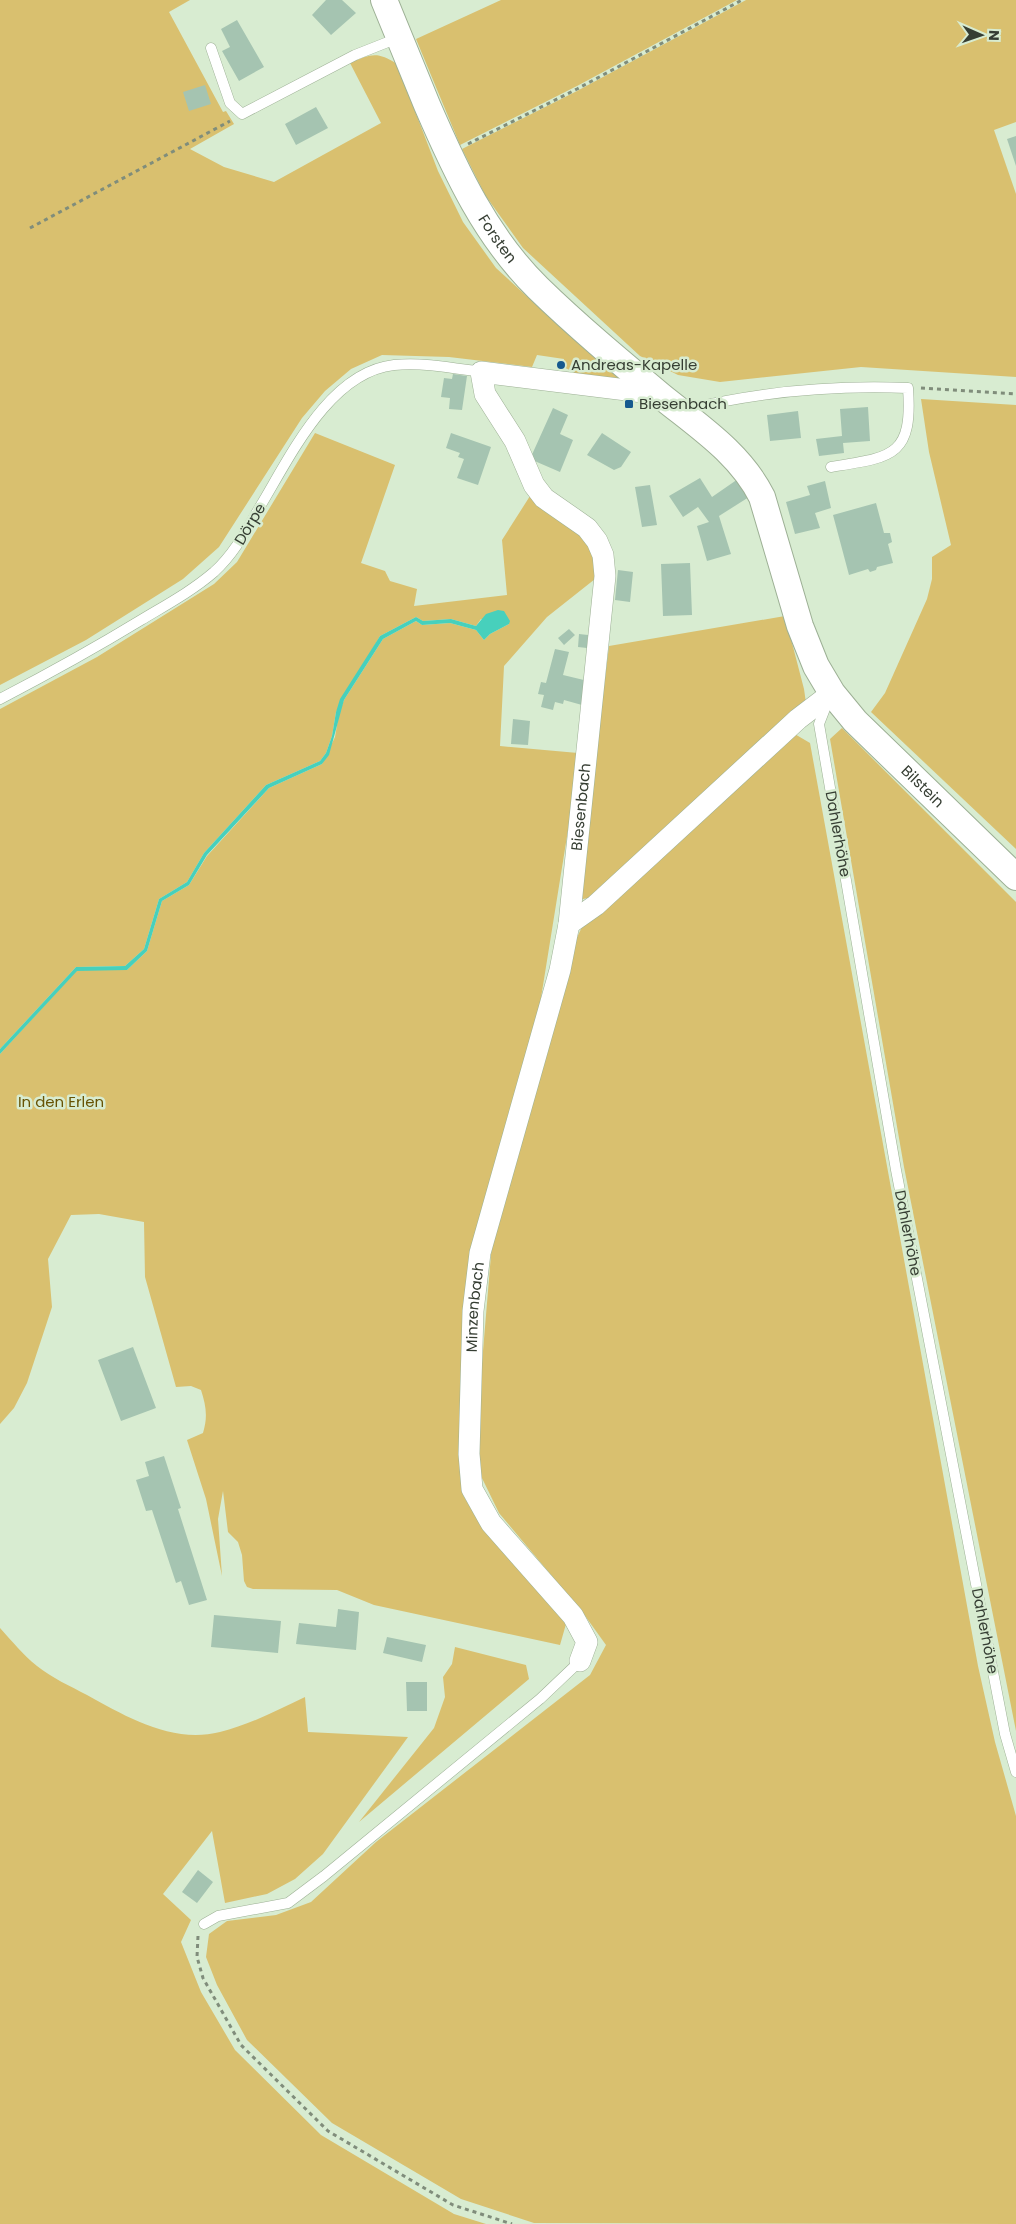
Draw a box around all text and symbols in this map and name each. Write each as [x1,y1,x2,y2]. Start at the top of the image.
north arrow [956,10,1006,60]
text: N [984,30,1004,41]
street label: Forsten [473,210,522,267]
place label: Andreas-Kapelle [571,354,697,375]
marker: Andreas-Kapelle [555,359,567,371]
place label: Biesenbach [639,393,727,414]
marker: Biesenbach [623,398,635,410]
street label: Dörpe [229,499,270,549]
street label: Bilstein [897,760,949,812]
street label: Biesenbach [566,762,596,852]
street label: Dahlerhöhe [821,789,856,879]
park label: In den Erlen [18,1091,104,1112]
street label: Dahlerhöhe [890,1188,927,1278]
street label: Minzenbach [461,1260,489,1353]
street label: Dahlerhöhe [967,1586,1004,1676]

